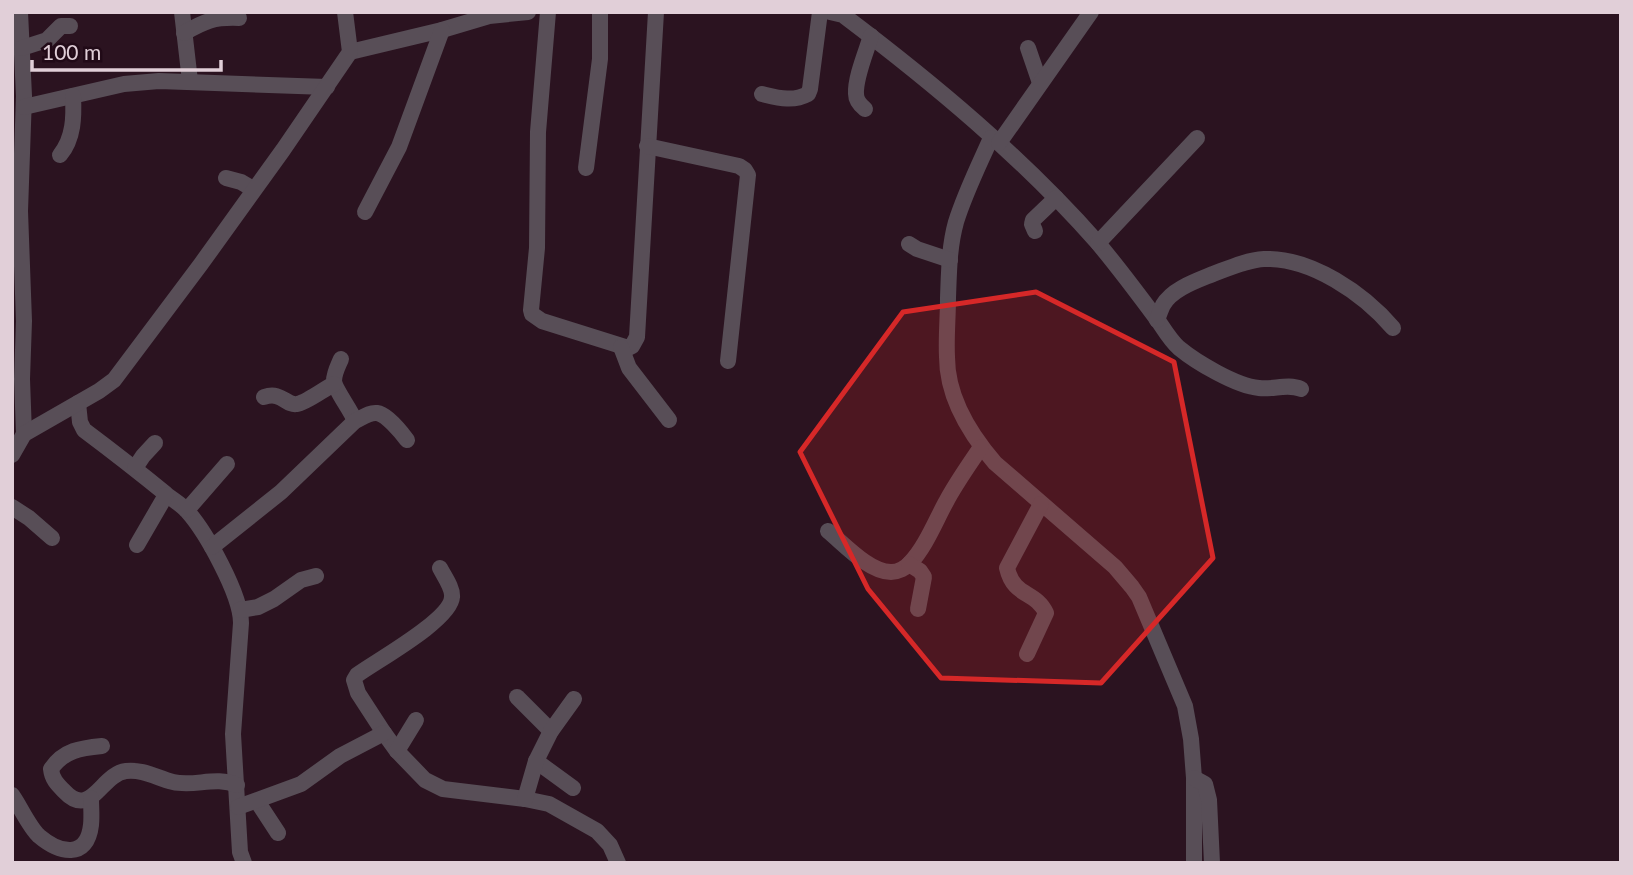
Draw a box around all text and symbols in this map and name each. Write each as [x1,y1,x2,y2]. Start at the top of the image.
scale bar [32,28,220,72]
text: 100 m [42,39,101,64]

